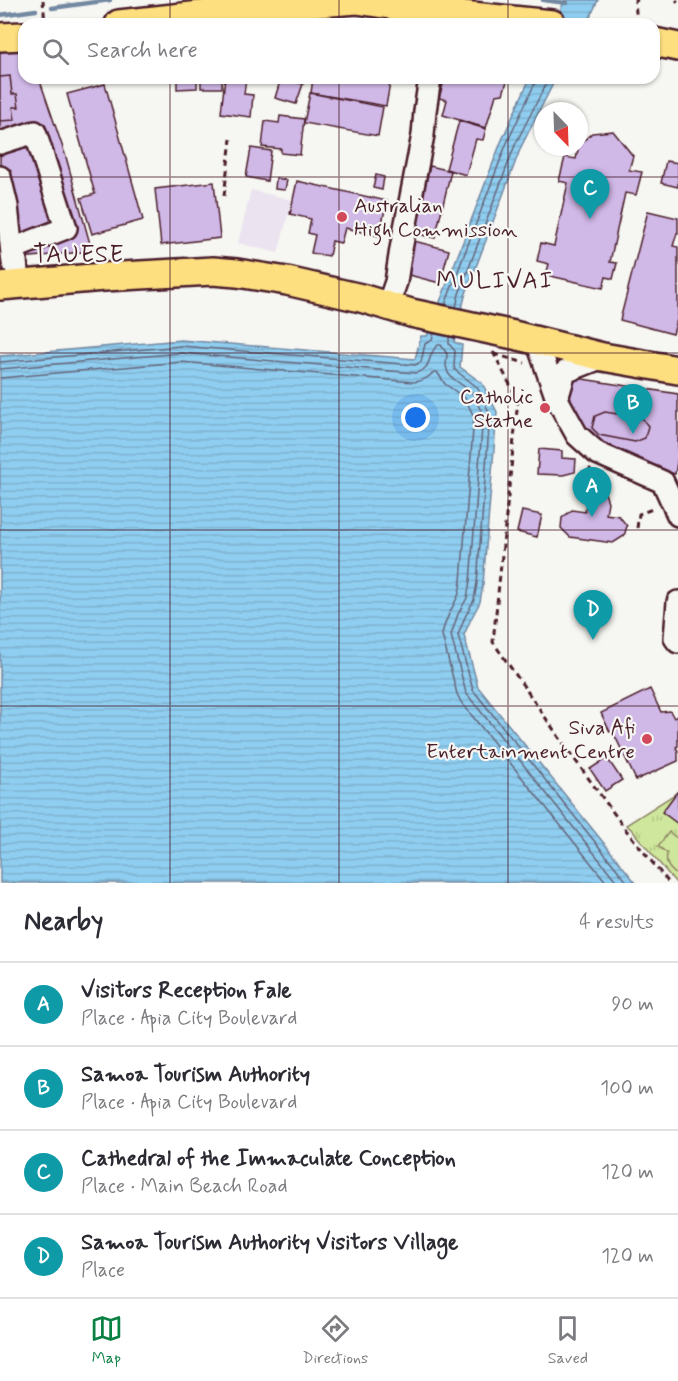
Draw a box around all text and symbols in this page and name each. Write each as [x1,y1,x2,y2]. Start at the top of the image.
search box [18,18,660,84]
icon: search [39,35,72,68]
text: Search here [87,37,198,65]
north arrow [534,102,588,156]
pin: C [570,170,610,219]
place label: Australian High Commission [354,192,518,246]
marker: Australian High Commission [335,210,349,224]
district label: TAUESE [33,240,125,271]
district label: MULIVAI [436,266,554,297]
place label: Catholic Statue [460,383,533,435]
pin: B [614,384,652,434]
marker: Catholic Statue [538,401,552,415]
your location [401,403,430,432]
pin: A [572,468,612,517]
pin: D [574,590,612,640]
place label: Siva Afi Entertainment Centre [426,714,635,766]
marker: Siva Afi Entertainment Centre [640,732,654,746]
text: Nearby [24,905,103,939]
text: 4 results [579,909,654,936]
text: Visitors Reception Fale [81,977,292,1005]
text: A [37,991,50,1018]
text: 90 m [611,991,654,1018]
text: Place · Apia City Boulevard [81,1005,297,1032]
text: Samoa Tourism Authority [81,1061,310,1089]
text: B [37,1075,50,1102]
text: 100 m [600,1075,654,1102]
text: Place · Apia City Boulevard [81,1089,297,1116]
text: Cathedral of the Immaculate Conception [81,1145,456,1173]
text: C [36,1159,51,1186]
text: 120 m [601,1159,654,1186]
text: Place · Main Beach Road [81,1173,288,1200]
text: Samoa Tourism Authority Visitors Village [81,1229,458,1257]
text: D [37,1243,50,1270]
text: 120 m [601,1243,654,1270]
text: Place [81,1257,125,1284]
tab: Map [90,1312,123,1369]
tab: Directions [302,1312,368,1369]
tab: Saved [548,1312,588,1369]

